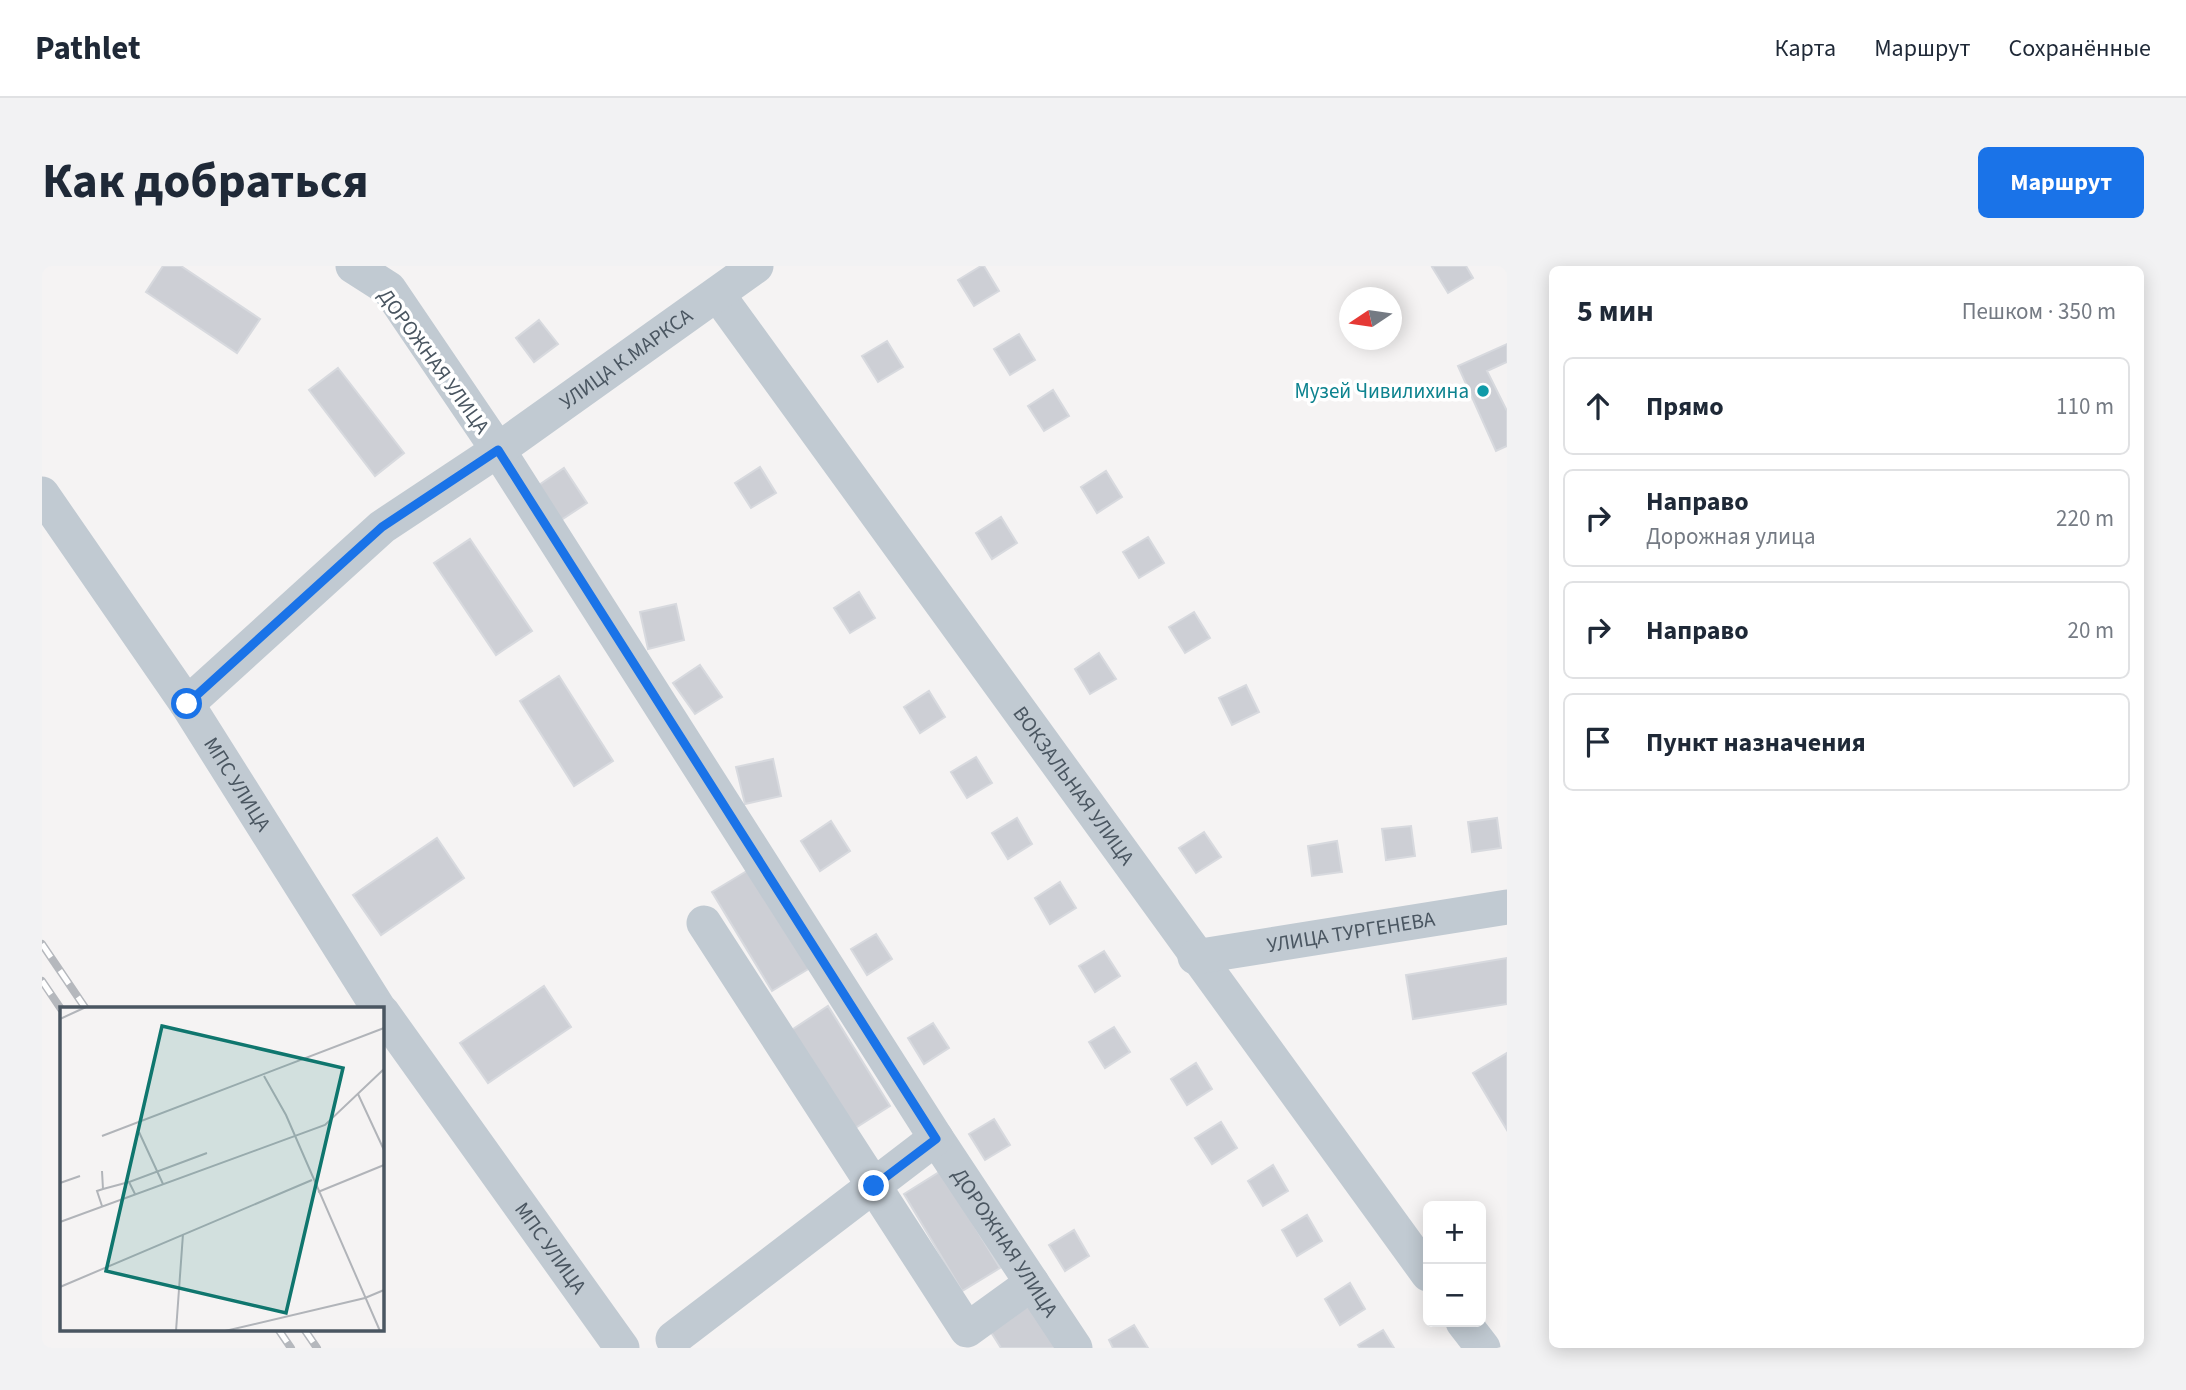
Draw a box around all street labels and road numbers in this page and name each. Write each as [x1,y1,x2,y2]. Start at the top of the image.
street label: ДОРОЖНАЯ УЛИЦА [371,282,497,440]
street label: УЛИЦА К.МАРКСА [554,300,699,416]
street label: ВОКЗАЛЬНАЯ УЛИЦА [1006,700,1142,872]
street label: МПС УЛИЦА [196,731,279,838]
street label: УЛИЦА ТУРГЕНЕВА [1265,904,1438,960]
street label: ДОРОЖНАЯ УЛИЦА [945,1162,1066,1323]
street label: МПС УЛИЦА [507,1196,594,1300]

